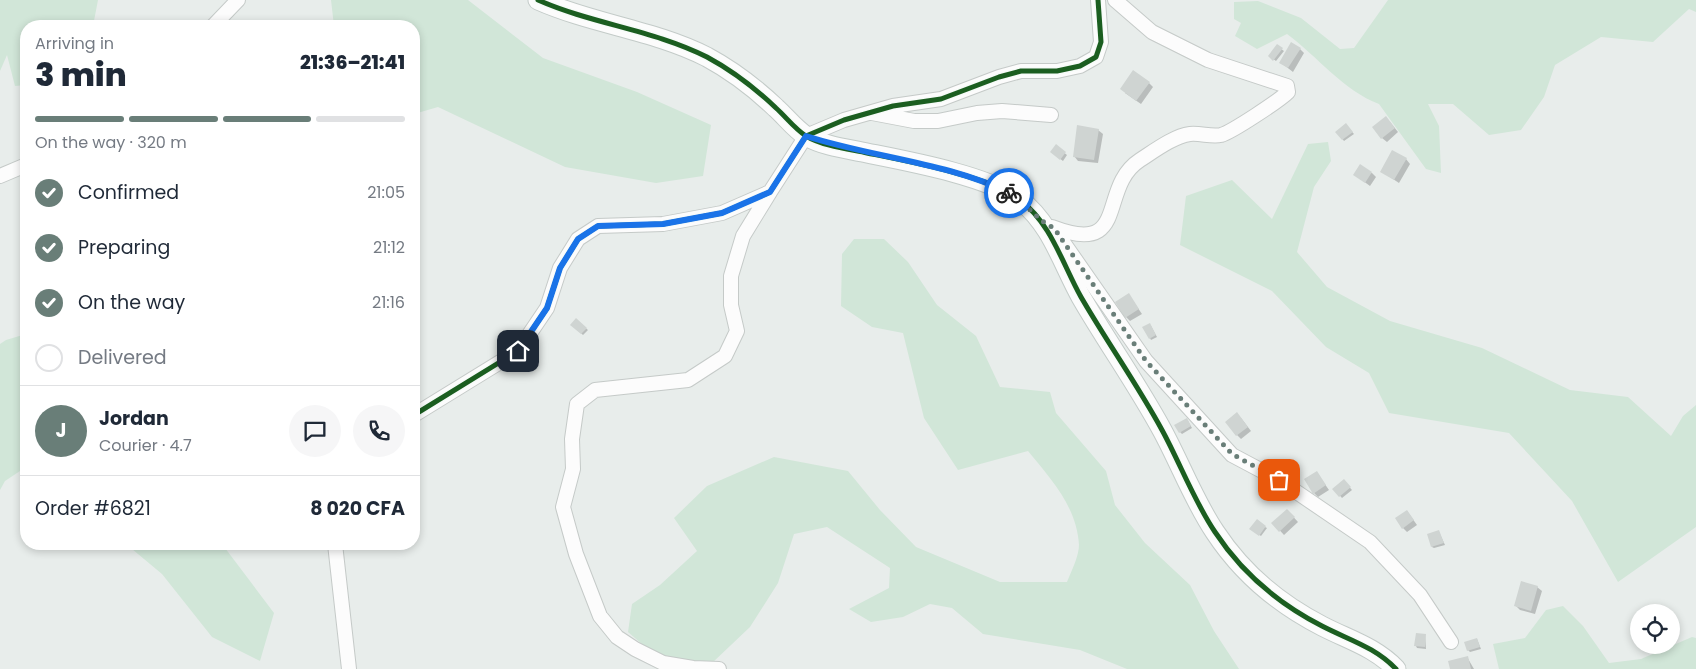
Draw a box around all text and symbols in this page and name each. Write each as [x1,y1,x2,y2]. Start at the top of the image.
text: Arriving in [35,32,114,55]
text: 21:36–21:41 [300,49,405,76]
text: 3 min [35,52,127,97]
text: On the way · 320 m [35,131,187,154]
courier [984,168,1034,218]
icon: check [35,179,63,207]
text: Confirmed [78,179,179,206]
icon: bike [995,179,1023,207]
text: 21:05 [367,181,405,204]
icon: check [35,234,63,262]
text: Preparing [78,234,170,261]
text: 21:12 [373,236,405,259]
icon: check [35,289,63,317]
text: On the way [78,289,185,316]
text: 21:16 [372,291,405,314]
pin [497,330,539,372]
icon: home [504,337,532,365]
text: Delivered [78,344,167,371]
text: Jordan [99,405,169,432]
button: chat [289,405,341,457]
button: phone [353,405,405,457]
text: J [56,417,66,444]
text: Courier · 4.7 [99,434,192,457]
pin [1258,459,1300,501]
icon: bag [1265,466,1293,494]
text: Order #6821 [35,495,151,522]
text: 8 020 CFA [310,495,405,522]
map controls [1630,604,1680,654]
button: locate [1630,604,1680,654]

